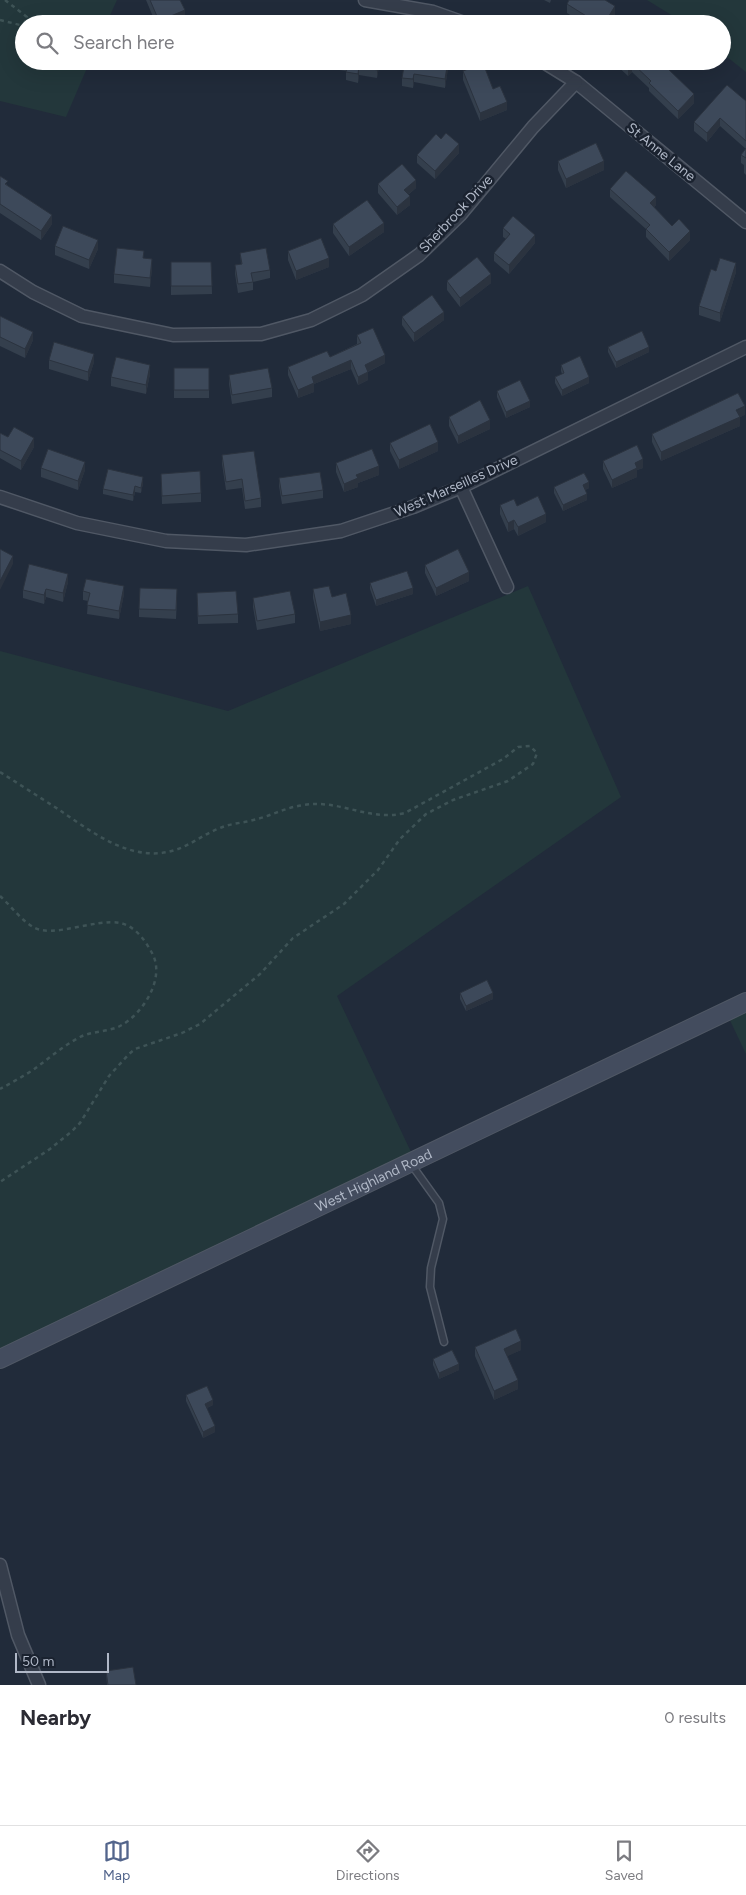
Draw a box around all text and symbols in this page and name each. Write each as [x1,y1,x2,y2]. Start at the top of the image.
search box [15,15,731,70]
icon: search [33,29,61,57]
text: Search here [73,31,175,54]
street label: St Anne Lane [623,119,699,185]
street label: Sherbrook Drive [415,171,497,257]
street label: West Marseilles Drive [392,451,521,521]
street label: West Highland Road [312,1145,435,1215]
scale bar [15,1650,109,1673]
text: 50 m [22,1653,54,1670]
text: Nearby [20,1705,91,1730]
text: 0 results [664,1708,726,1727]
tab: Map [103,1837,131,1884]
tab: Directions [336,1837,400,1884]
tab: Saved [605,1837,643,1884]

